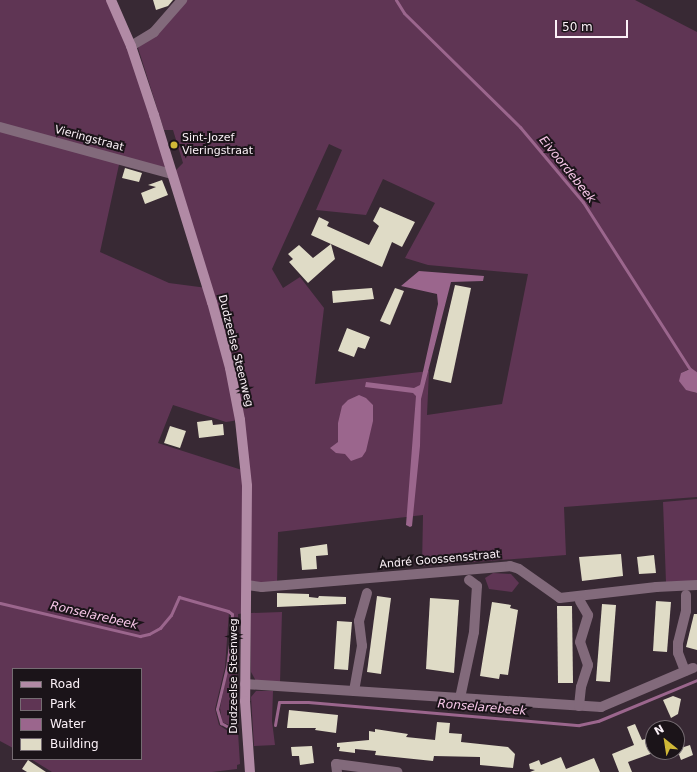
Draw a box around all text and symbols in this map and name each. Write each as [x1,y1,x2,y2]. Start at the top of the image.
scale bar [557,12,630,38]
text: 50 m [562,20,593,34]
street label: Vieringstraat [53,123,125,155]
place label: Sint-Jozef Vieringstraat [182,132,253,158]
water label: Eivoordebeek [536,134,598,206]
marker: Sint-Jozef Vieringstraat [169,140,179,150]
street label: Dudzeelse Steenweg [215,293,255,409]
street label: André Goossensstraat [379,548,501,572]
water label: Ronselarebeek [49,599,139,633]
street label: Dudzeelse Steenweg [227,618,241,734]
legend [12,668,142,760]
text: Road [50,677,80,691]
text: Park [50,697,76,711]
water label: Ronselarebeek [437,697,527,719]
text: Water [50,717,85,731]
north arrow [645,720,685,760]
text: N [652,722,666,738]
text: Building [50,737,99,751]

